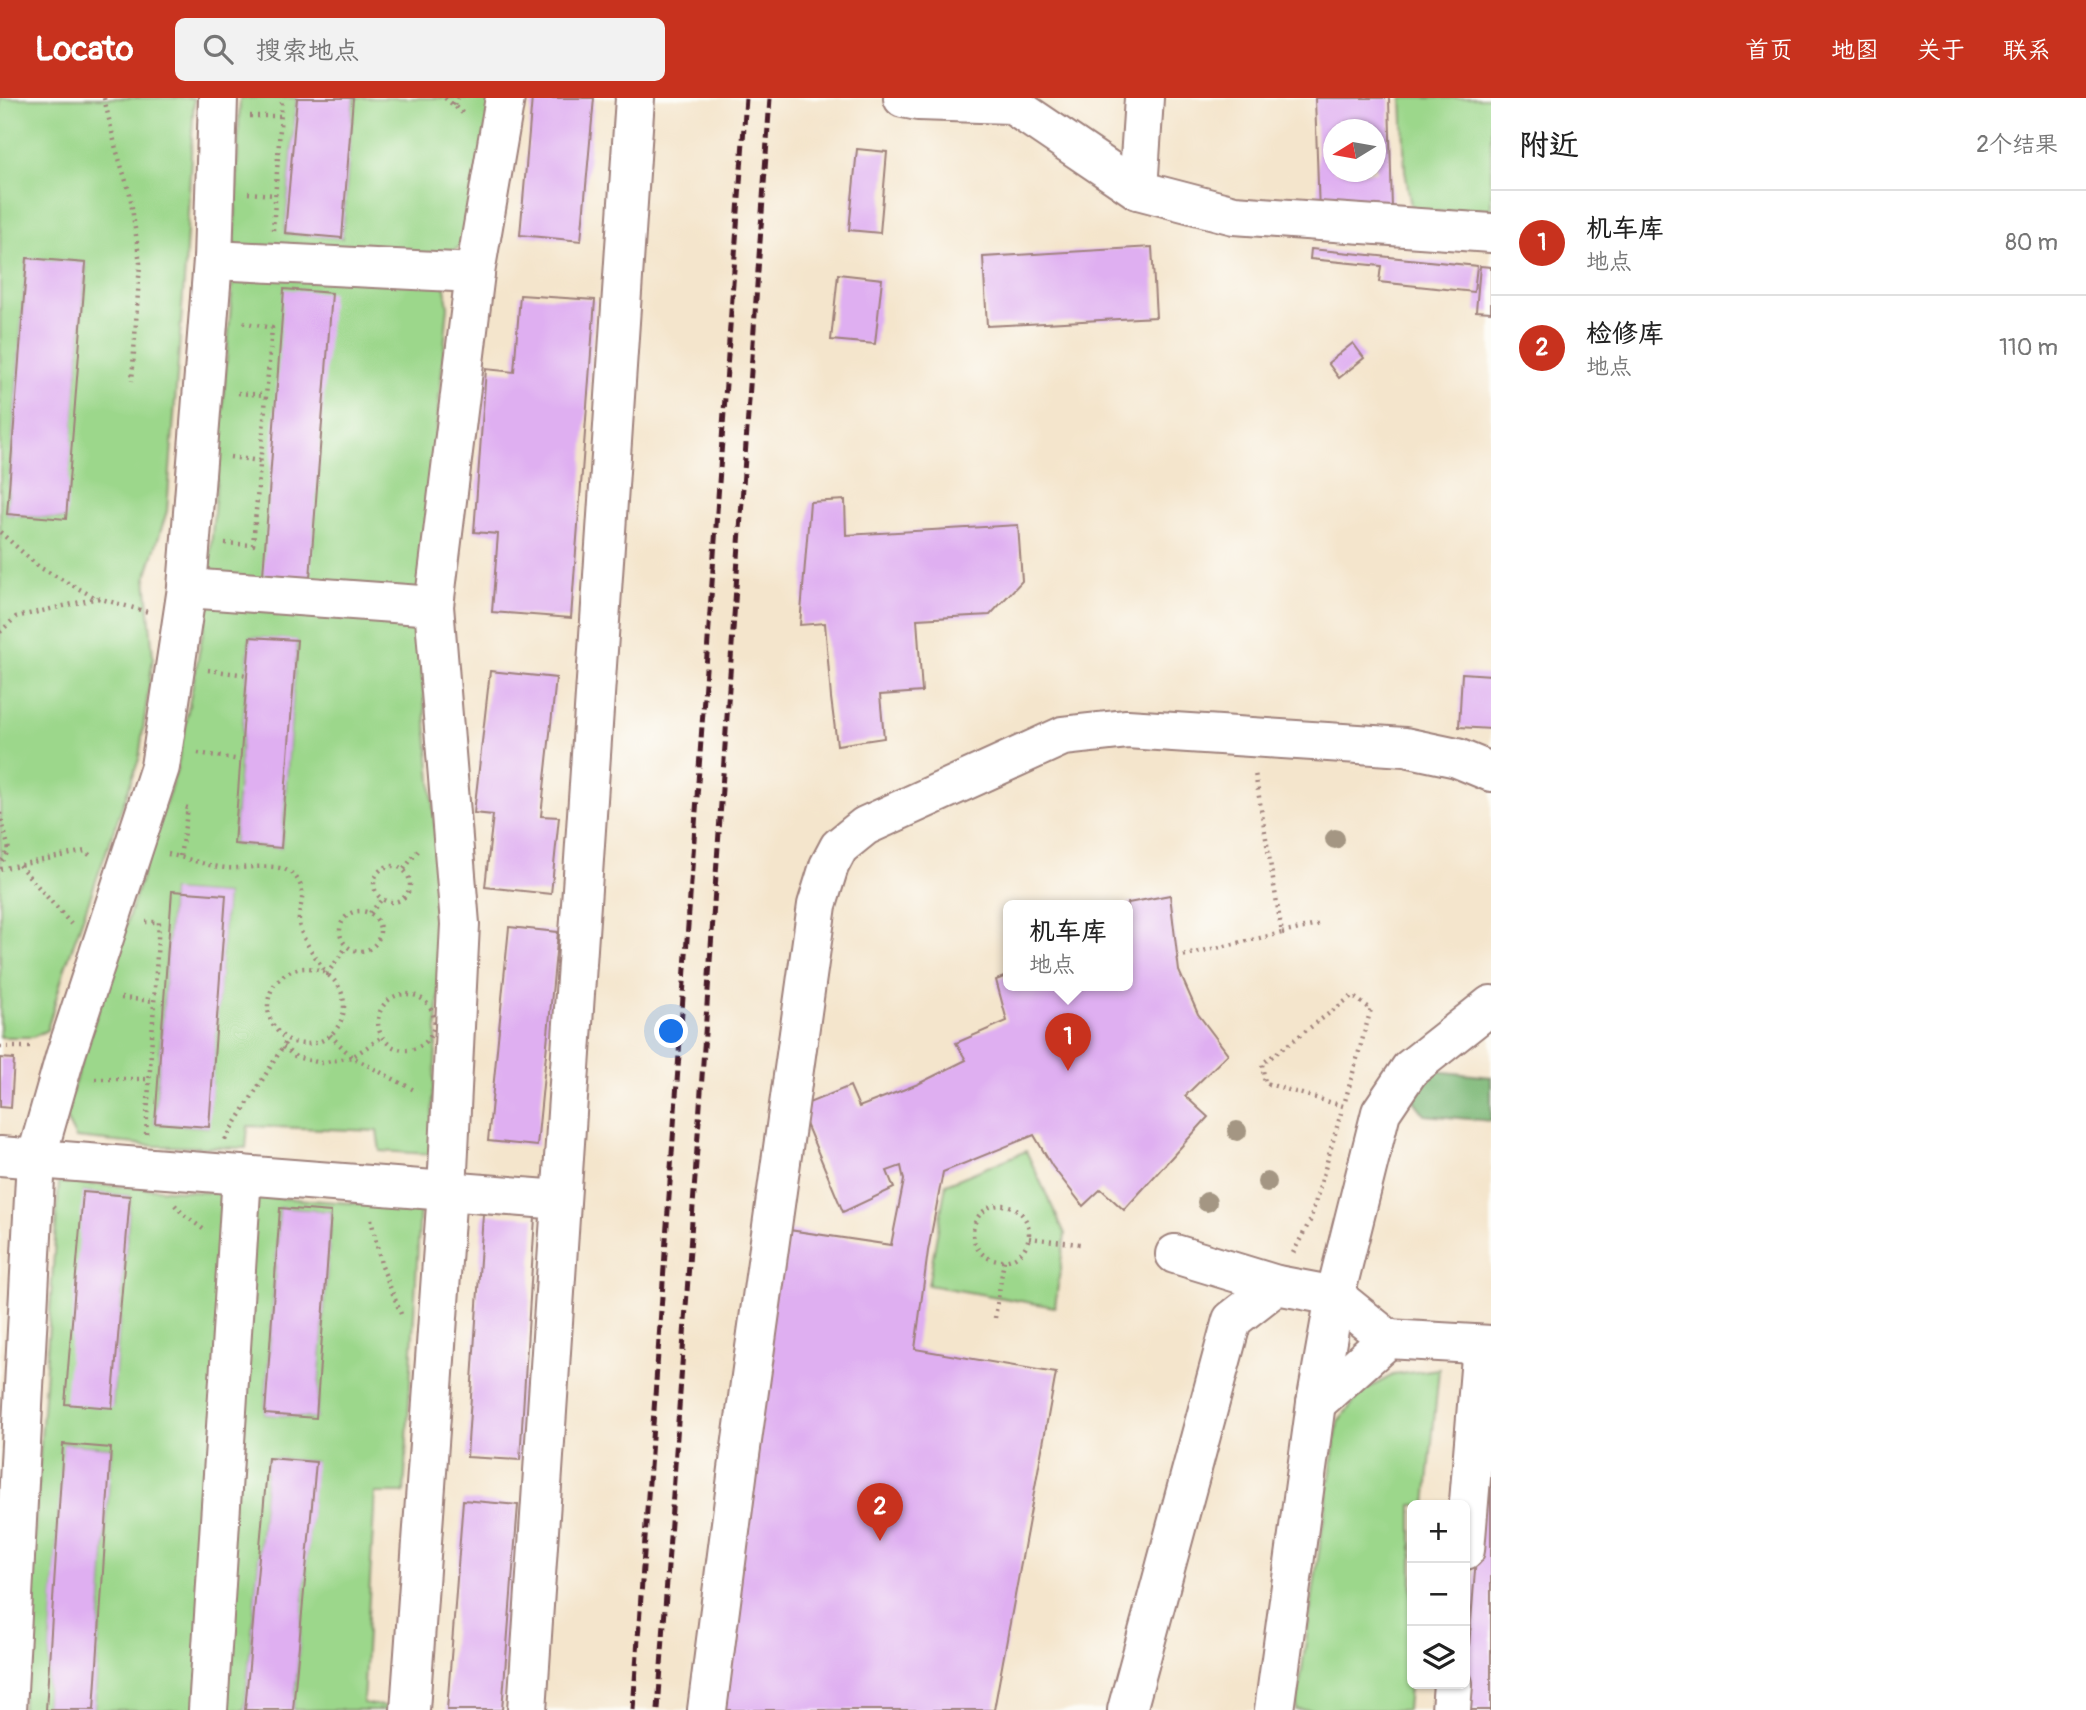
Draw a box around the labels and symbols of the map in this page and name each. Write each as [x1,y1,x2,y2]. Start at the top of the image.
north arrow [1323,119,1386,182]
pin: 1 [1045,1013,1091,1071]
your location [654,1014,688,1048]
pin: 2 [857,1483,903,1541]

